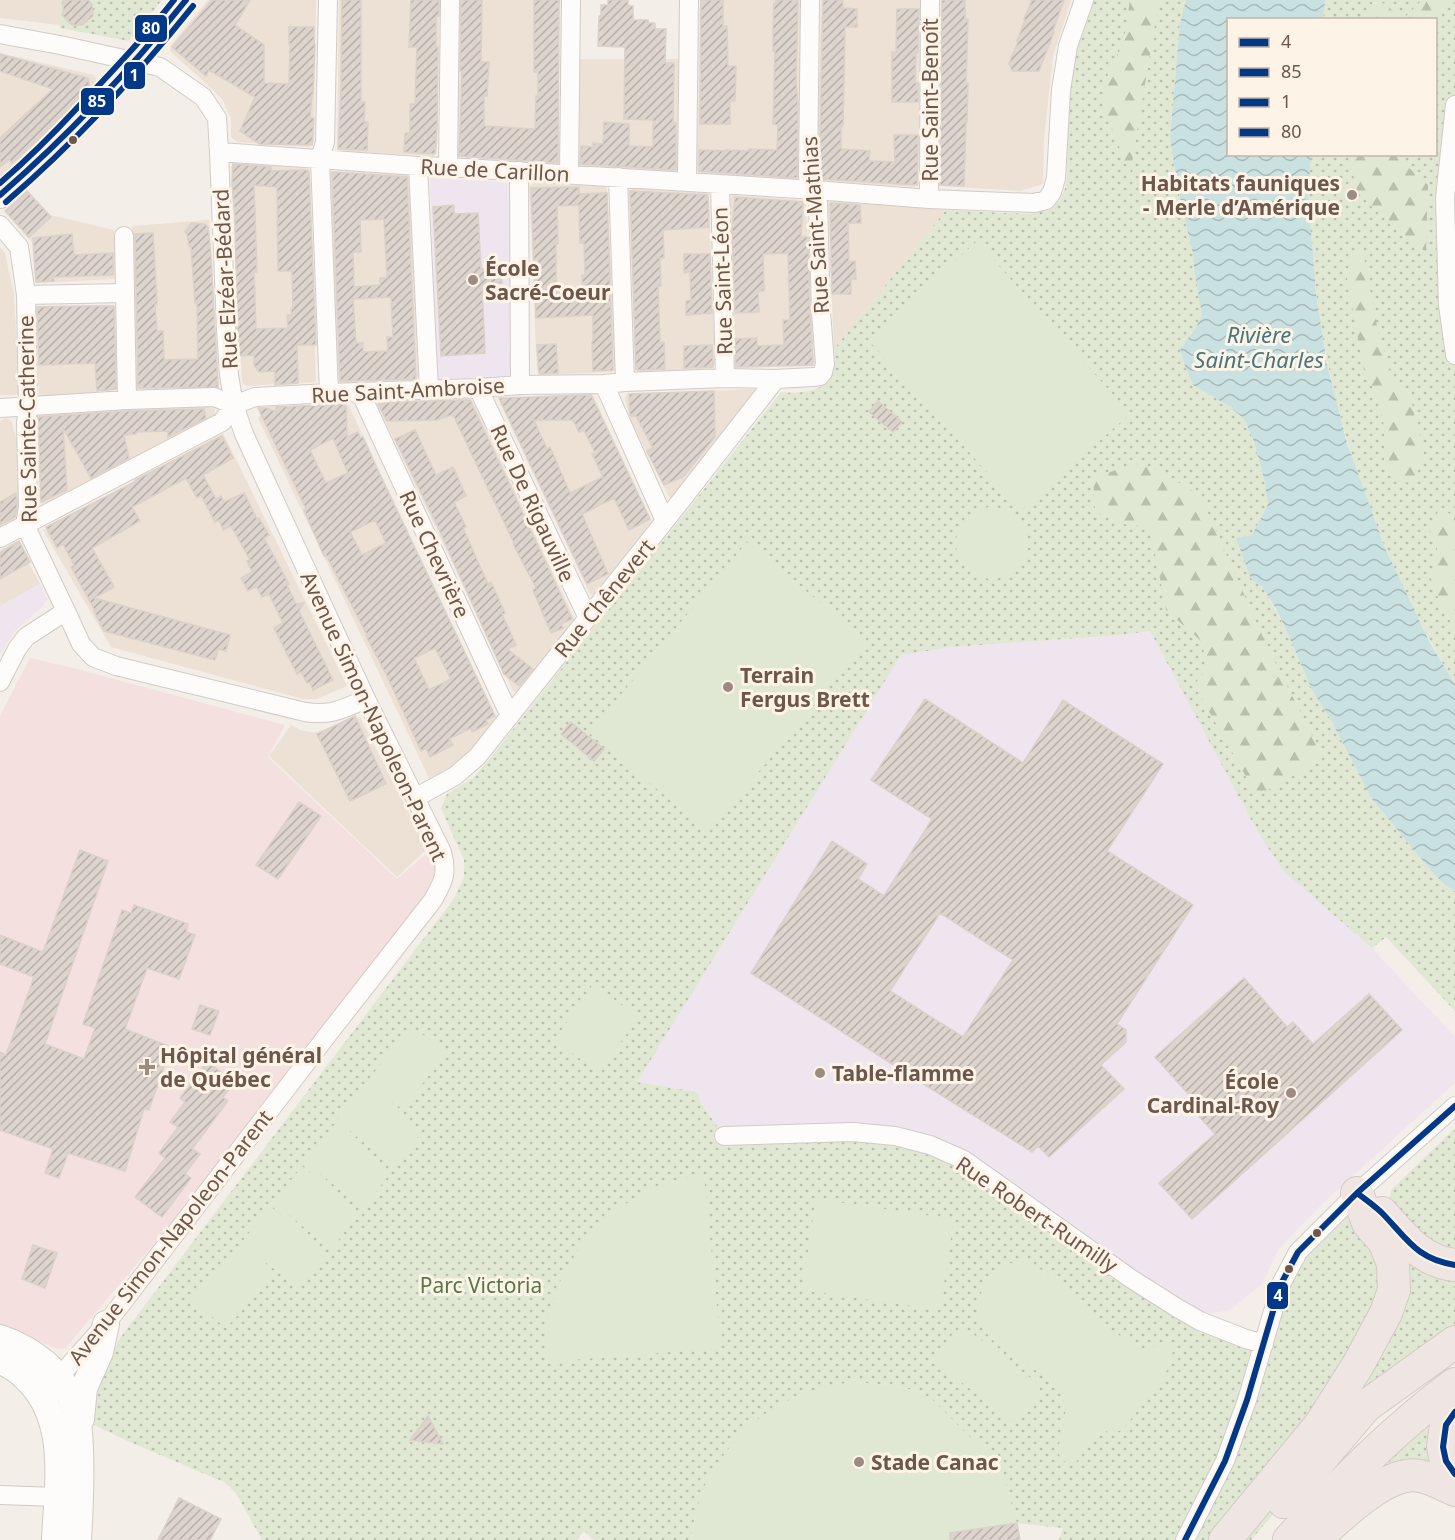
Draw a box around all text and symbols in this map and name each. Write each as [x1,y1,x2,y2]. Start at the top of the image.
line badge: 80 [134,14,168,43]
text: 80 [142,17,160,39]
street label: Rue Saint-Benoît [916,18,944,182]
legend [1227,18,1437,156]
text: 4 [1281,29,1291,53]
text: 85 [1281,59,1302,83]
line badge: 1 [123,61,146,90]
text: 1 [129,64,139,86]
line badge: 85 [80,87,115,116]
text: 1 [1281,89,1291,113]
text: 85 [88,90,106,112]
text: 80 [1281,119,1302,143]
unlabelled marker [67,134,79,146]
street label: Rue Saint-Mathias [795,135,835,315]
street label: Rue de Carillon [420,152,570,188]
place label: Habitats fauniques - Merle d’Amérique [1141,169,1340,221]
street label: Rue Elzéar-Bédard [206,188,244,370]
marker: Habitats fauniques - Merle d’Amérique [1345,188,1359,202]
street label: Rue Saint-Léon [705,207,739,355]
place label: École Sacré-Coeur [485,254,611,306]
marker: École Sacré-Coeur [466,273,480,287]
street label: Rue Sainte-Catherine [11,315,43,523]
water label: Rivière Saint-Charles [1194,319,1324,374]
street label: Rue Saint-Ambroise [311,371,505,409]
street label: Rue De Rigauville [484,420,582,586]
street label: Rue Chevrière [393,486,477,622]
street label: Rue Chênevert [548,533,661,663]
street label: Avenue Simon-Napoleon-Parent [294,567,454,866]
place label: Terrain Fergus Brett [740,661,870,713]
marker: Terrain Fergus Brett [721,680,735,694]
place label: Hôpital général de Québec [160,1041,322,1093]
marker: Hôpital général de Québec [138,1058,156,1076]
place label: Table-flamme [832,1059,974,1087]
marker: Table-flamme [813,1066,827,1080]
place label: École Cardinal-Roy [1147,1067,1279,1119]
marker: École Cardinal-Roy [1284,1086,1298,1100]
street label: Avenue Simon-Napoleon-Parent [62,1103,279,1370]
street label: Rue Robert-Rumilly [951,1149,1124,1279]
unlabelled marker [1311,1227,1323,1239]
unlabelled marker [1283,1263,1295,1275]
park label: Parc Victoria [420,1271,542,1299]
line badge: 4 [1266,1281,1289,1310]
text: 4 [1273,1284,1283,1306]
place label: Stade Canac [871,1448,999,1476]
marker: Stade Canac [852,1455,866,1469]

